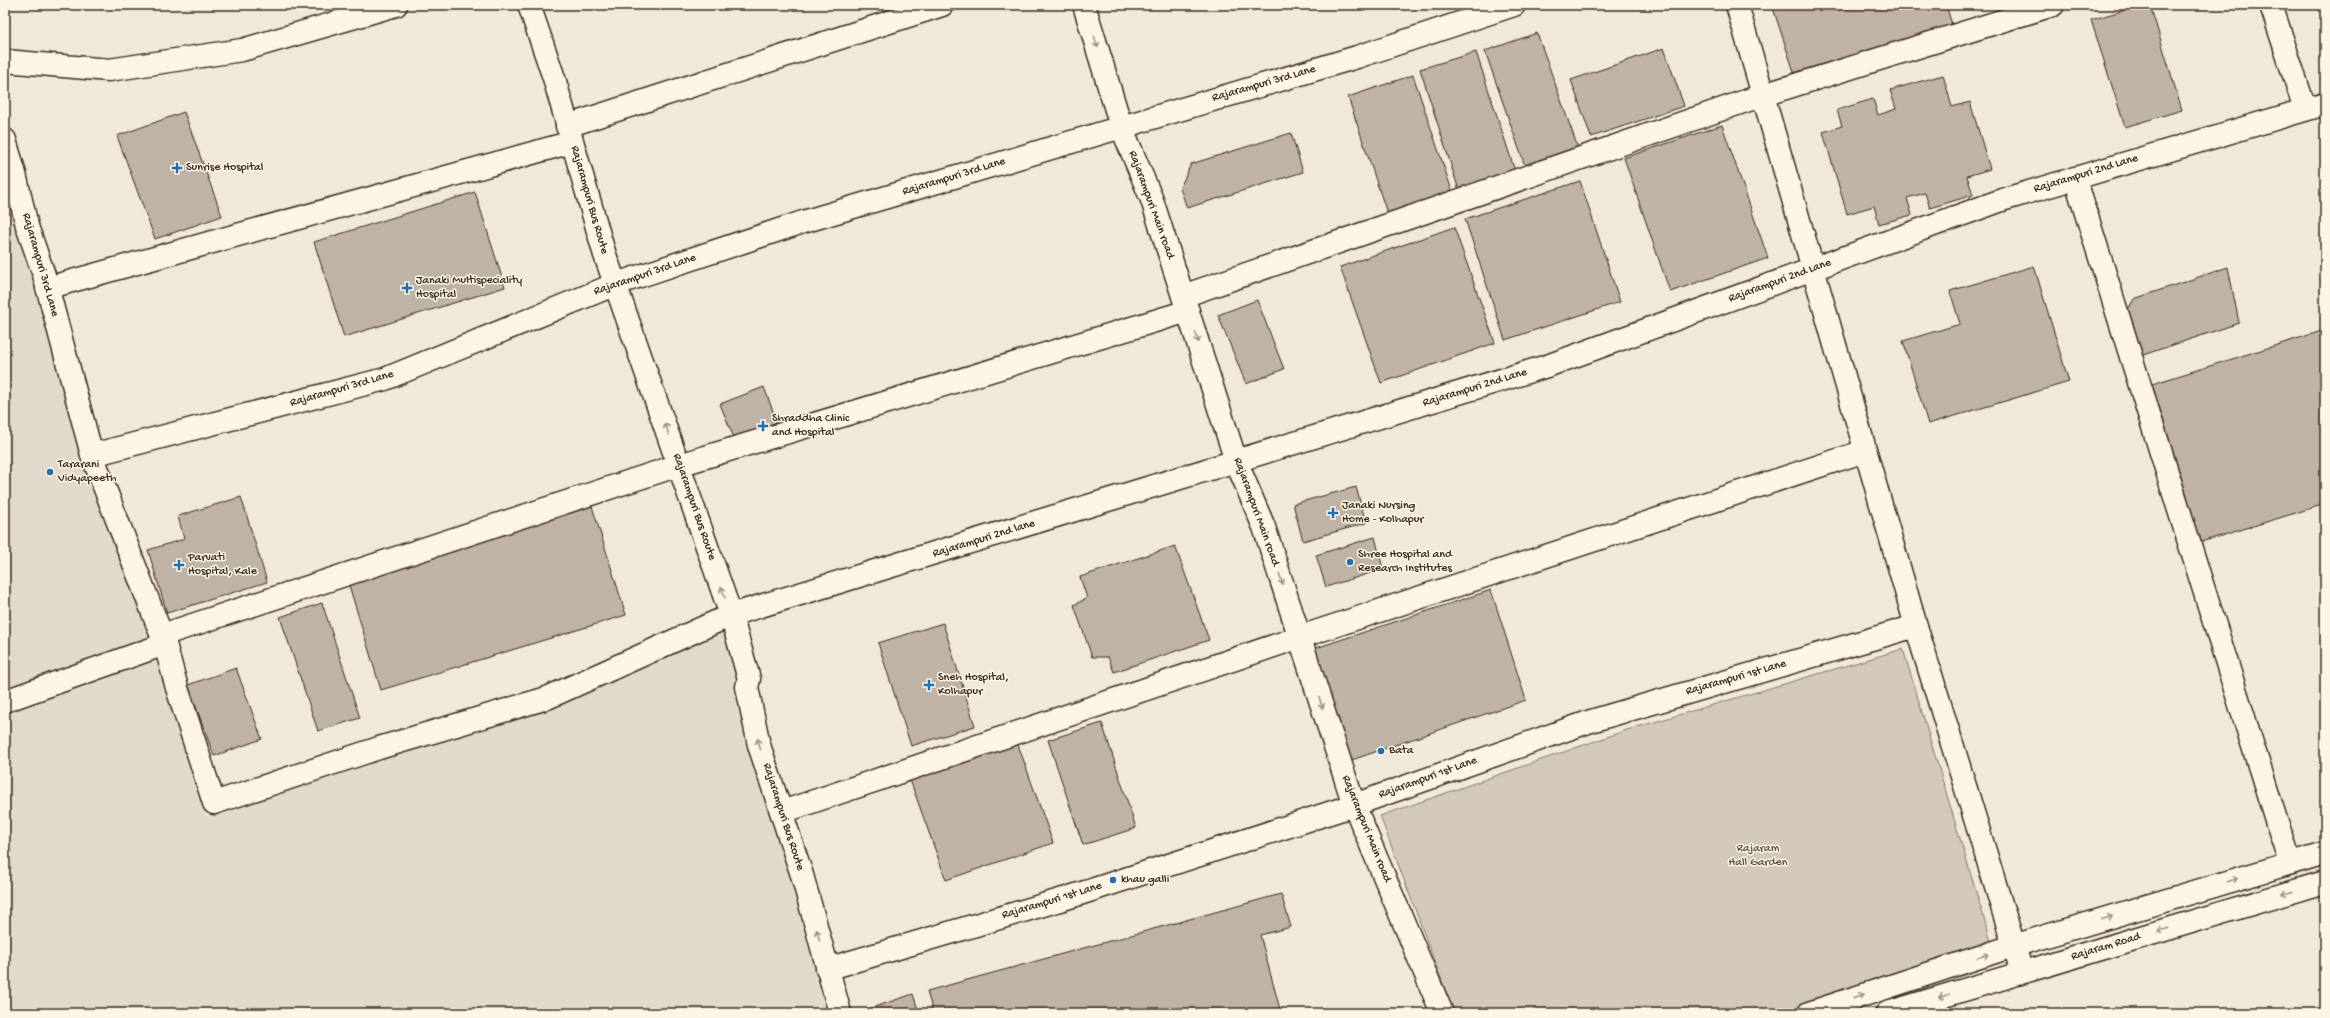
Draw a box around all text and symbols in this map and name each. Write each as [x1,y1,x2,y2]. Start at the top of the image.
one-way arrow [1093,36,1100,49]
street label: Rajarampuri 3rd Lane [1211,62,1318,105]
street label: Rajarampuri Bus Route [567,144,611,257]
street label: Rajarampuri Main road [1125,149,1177,262]
street label: Rajarampuri 2nd Lane [2032,151,2141,197]
street label: Rajarampuri 3rd Lane [901,154,1008,199]
place label: Sunrise Hospital [186,161,264,175]
marker: Sunrise Hospital [171,162,183,174]
street label: Rajarampuri 3rd Lane [19,212,62,319]
street label: Rajarampuri 3rd Lane [592,251,699,299]
street label: Rajarampuri 2nd Lane [1727,256,1834,306]
place label: Janaki Multispeciality Hospital [416,274,522,302]
marker: Janaki Multispeciality Hospital [401,282,413,294]
one-way arrow [1194,331,1201,344]
street label: Rajarampuri 2nd Lane [1421,365,1530,411]
street label: Rajarampuri 3rd Lane [289,367,396,410]
place label: Shraddha Clinic and Hospital [772,412,850,440]
marker: Shraddha Clinic and Hospital [757,420,769,432]
one-way arrow [663,423,671,435]
street label: Rajarampuri Bus Route [669,452,719,563]
street label: Rajarampuri Main road [1230,456,1282,569]
place label: Tararani Vidyapeeth [57,458,117,486]
marker: Tararani Vidyapeeth [45,467,55,477]
place label: Janaki Nursing Home - Kolhapur [1342,499,1425,527]
marker: Janaki Nursing Home - Kolhapur [1327,507,1339,519]
street label: Rajarampuri 2nd lane [931,517,1038,561]
place label: Shree Hospital and Research Institutes [1358,548,1453,576]
place label: Parvati Hospital, Kale [187,551,258,579]
marker: Shree Hospital and Research Institutes [1345,557,1355,567]
marker: Parvati Hospital, Kale [173,559,185,571]
one-way arrow [1277,573,1285,585]
one-way arrow [718,586,726,598]
street label: Rajarampuri 1st Lane [1684,657,1789,699]
place label: Sneh Hospital, Kolhapur [938,671,1009,699]
marker: Sneh Hospital, Kolhapur [923,679,935,691]
one-way arrow [1318,696,1325,709]
one-way arrow [755,738,762,751]
place label: Bata [1388,744,1414,758]
marker: Bata [1376,746,1386,756]
street label: Rajarampuri 1st Lane [1377,753,1480,802]
street label: Rajarampuri Bus Route [759,762,807,873]
street label: Rajarampuri Main road [1338,773,1394,885]
park label: Rajaram Hall Garden [1728,842,1788,870]
place label: khau galli [1121,873,1170,887]
marker: khau galli [1108,875,1118,885]
one-way arrow [2225,876,2238,883]
street label: Rajarampuri 1st Lane [1000,879,1104,923]
one-way arrow [2281,890,2294,897]
one-way arrow [2100,914,2113,921]
one-way arrow [2156,927,2169,934]
one-way arrow [814,929,821,942]
street label: Rajaram Road [2070,930,2143,964]
one-way arrow [1976,951,1988,959]
one-way arrow [1853,992,1865,1000]
one-way arrow [1938,993,1951,1000]

